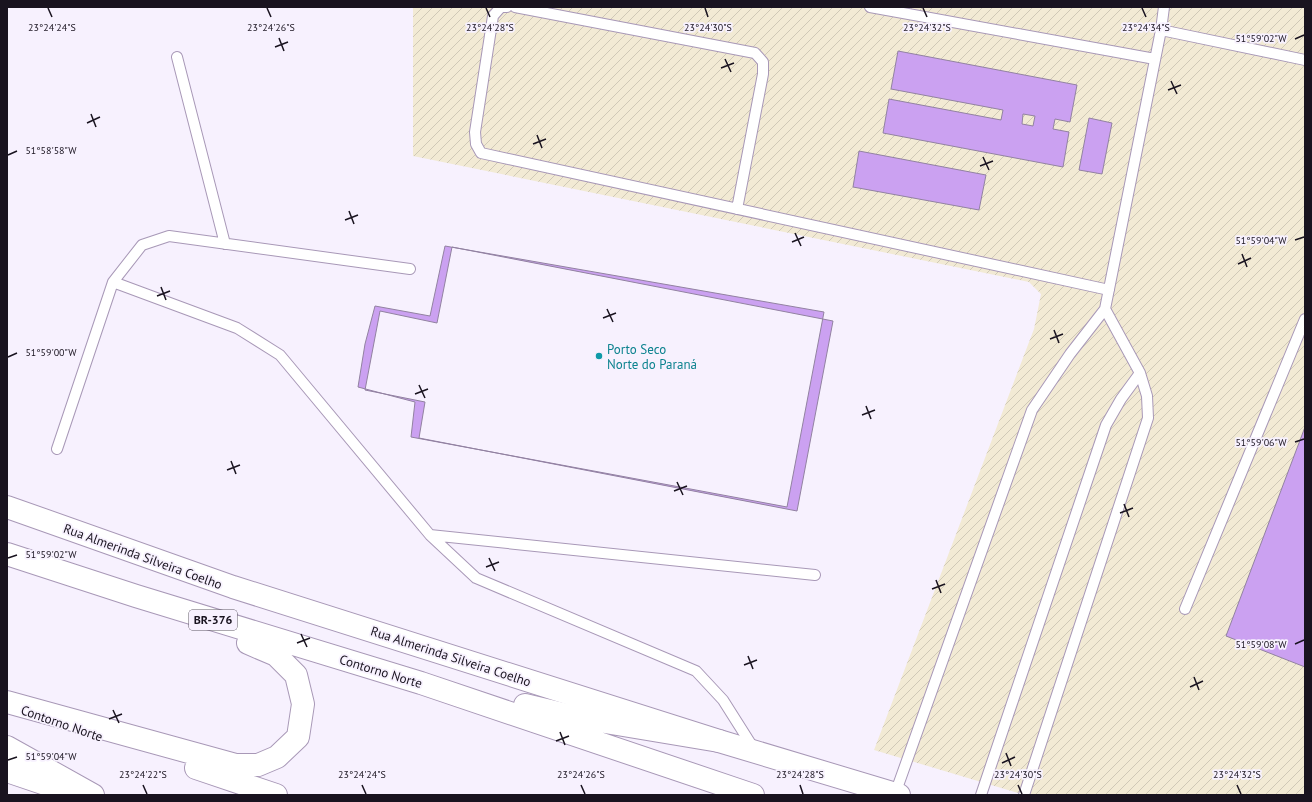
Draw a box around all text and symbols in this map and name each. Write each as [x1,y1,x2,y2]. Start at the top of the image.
text: 23°24'24"S [28,21,76,34]
text: 23°24'26"S [247,21,295,34]
text: 23°24'28"S [466,21,514,34]
text: 23°24'30"S [684,21,732,34]
text: 23°24'32"S [903,21,951,34]
text: 23°24'34"S [1122,21,1170,34]
text: 51°59'02"W [1235,32,1287,45]
text: 51°58'58"W [25,144,77,157]
text: 51°59'04"W [1235,234,1287,247]
place label: Porto Seco Norte do Paraná [607,341,697,373]
text: 51°59'00"W [25,346,77,359]
marker: Porto Seco Norte do Paraná [594,351,604,361]
text: 51°59'06"W [1235,436,1287,449]
street label: Rua Almerinda Silveira Coelho [61,520,225,593]
text: 51°59'02"W [25,548,77,561]
road number: BR-376 [189,610,237,630]
street label: Rua Almerinda Silveira Coelho [368,622,533,690]
text: 51°59'08"W [1235,638,1287,651]
street label: Contorno Norte [337,651,424,692]
street label: Contorno Norte [19,701,105,745]
text: 51°59'04"W [25,750,77,763]
text: 23°24'22"S [119,768,167,781]
text: 23°24'24"S [338,768,386,781]
text: 23°24'26"S [557,768,605,781]
text: 23°24'28"S [776,768,824,781]
text: 23°24'30"S [994,768,1042,781]
text: 23°24'32"S [1213,768,1261,781]

